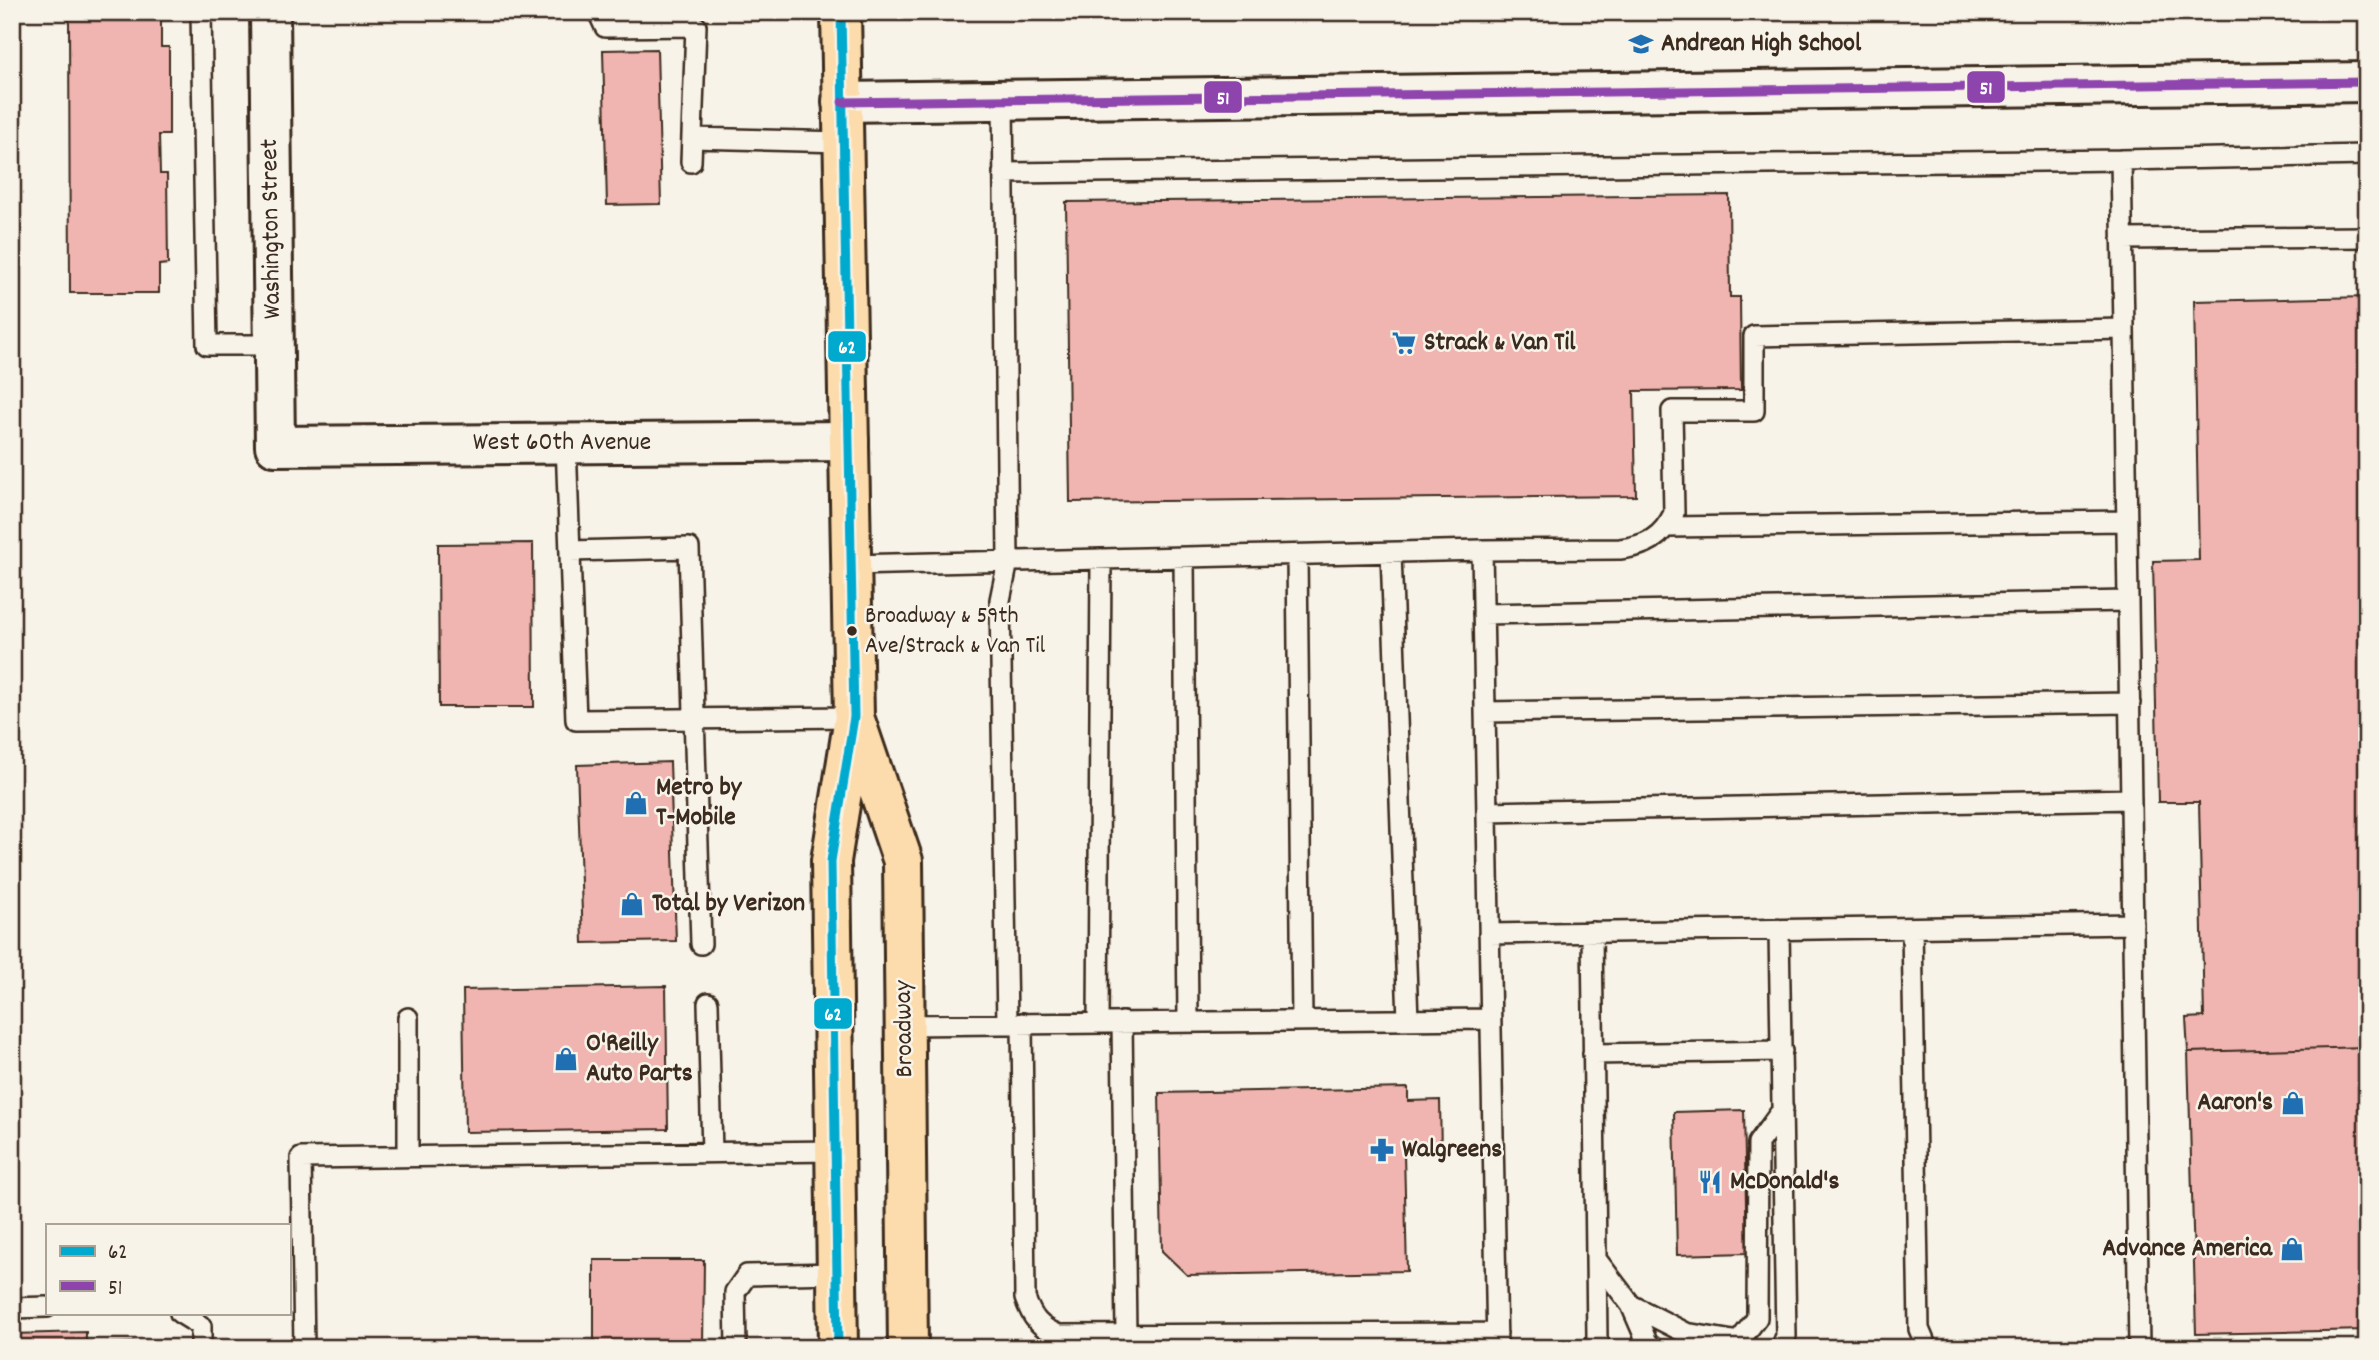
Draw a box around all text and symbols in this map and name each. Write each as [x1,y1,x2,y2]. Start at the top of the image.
place label: Andrean High School [1661,26,1862,63]
school or university icon: Andrean High School [1627,30,1655,58]
line badge: 51 [1966,70,2006,104]
text: 51 [1980,77,1992,104]
line badge: 51 [1203,80,1243,114]
text: 51 [1217,87,1229,114]
street label: Washington Street [252,138,292,320]
place label: Strack & Van Til [1424,325,1576,362]
supermarket icon: Strack & Van Til [1390,329,1418,357]
line badge: 62 [827,330,867,363]
text: 62 [838,336,856,363]
street label: West 60th Avenue [473,425,651,462]
place label: Broadway & 59th Ave/Strack & Van Til [865,600,1046,664]
marker: Broadway & 59th Ave/Strack & Van Til [845,624,859,638]
place label: Metro by T-Mobile [656,770,743,837]
shop icon: Metro by T-Mobile [622,789,650,817]
place label: Total by Verizon [652,886,805,923]
shop icon: Total by Verizon [618,890,646,918]
street label: Broadway [886,980,924,1078]
line badge: 62 [813,997,853,1030]
text: 62 [824,1003,842,1030]
place label: O'Reilly Auto Parts [586,1026,693,1093]
shop icon: O'Reilly Auto Parts [552,1045,580,1073]
place label: Aaron's [2197,1085,2273,1122]
shop icon: Aaron's [2279,1089,2307,1117]
place label: Walgreens [1402,1132,1502,1169]
pharmacy icon: Walgreens [1368,1136,1396,1164]
place label: McDonald's [1730,1164,1839,1201]
restaurant icon: McDonald's [1696,1168,1724,1196]
legend [46,1224,290,1314]
place label: Advance America [2102,1231,2273,1268]
shop icon: Advance America [2278,1235,2306,1263]
text: 62 [108,1239,127,1269]
text: 51 [108,1275,122,1305]

